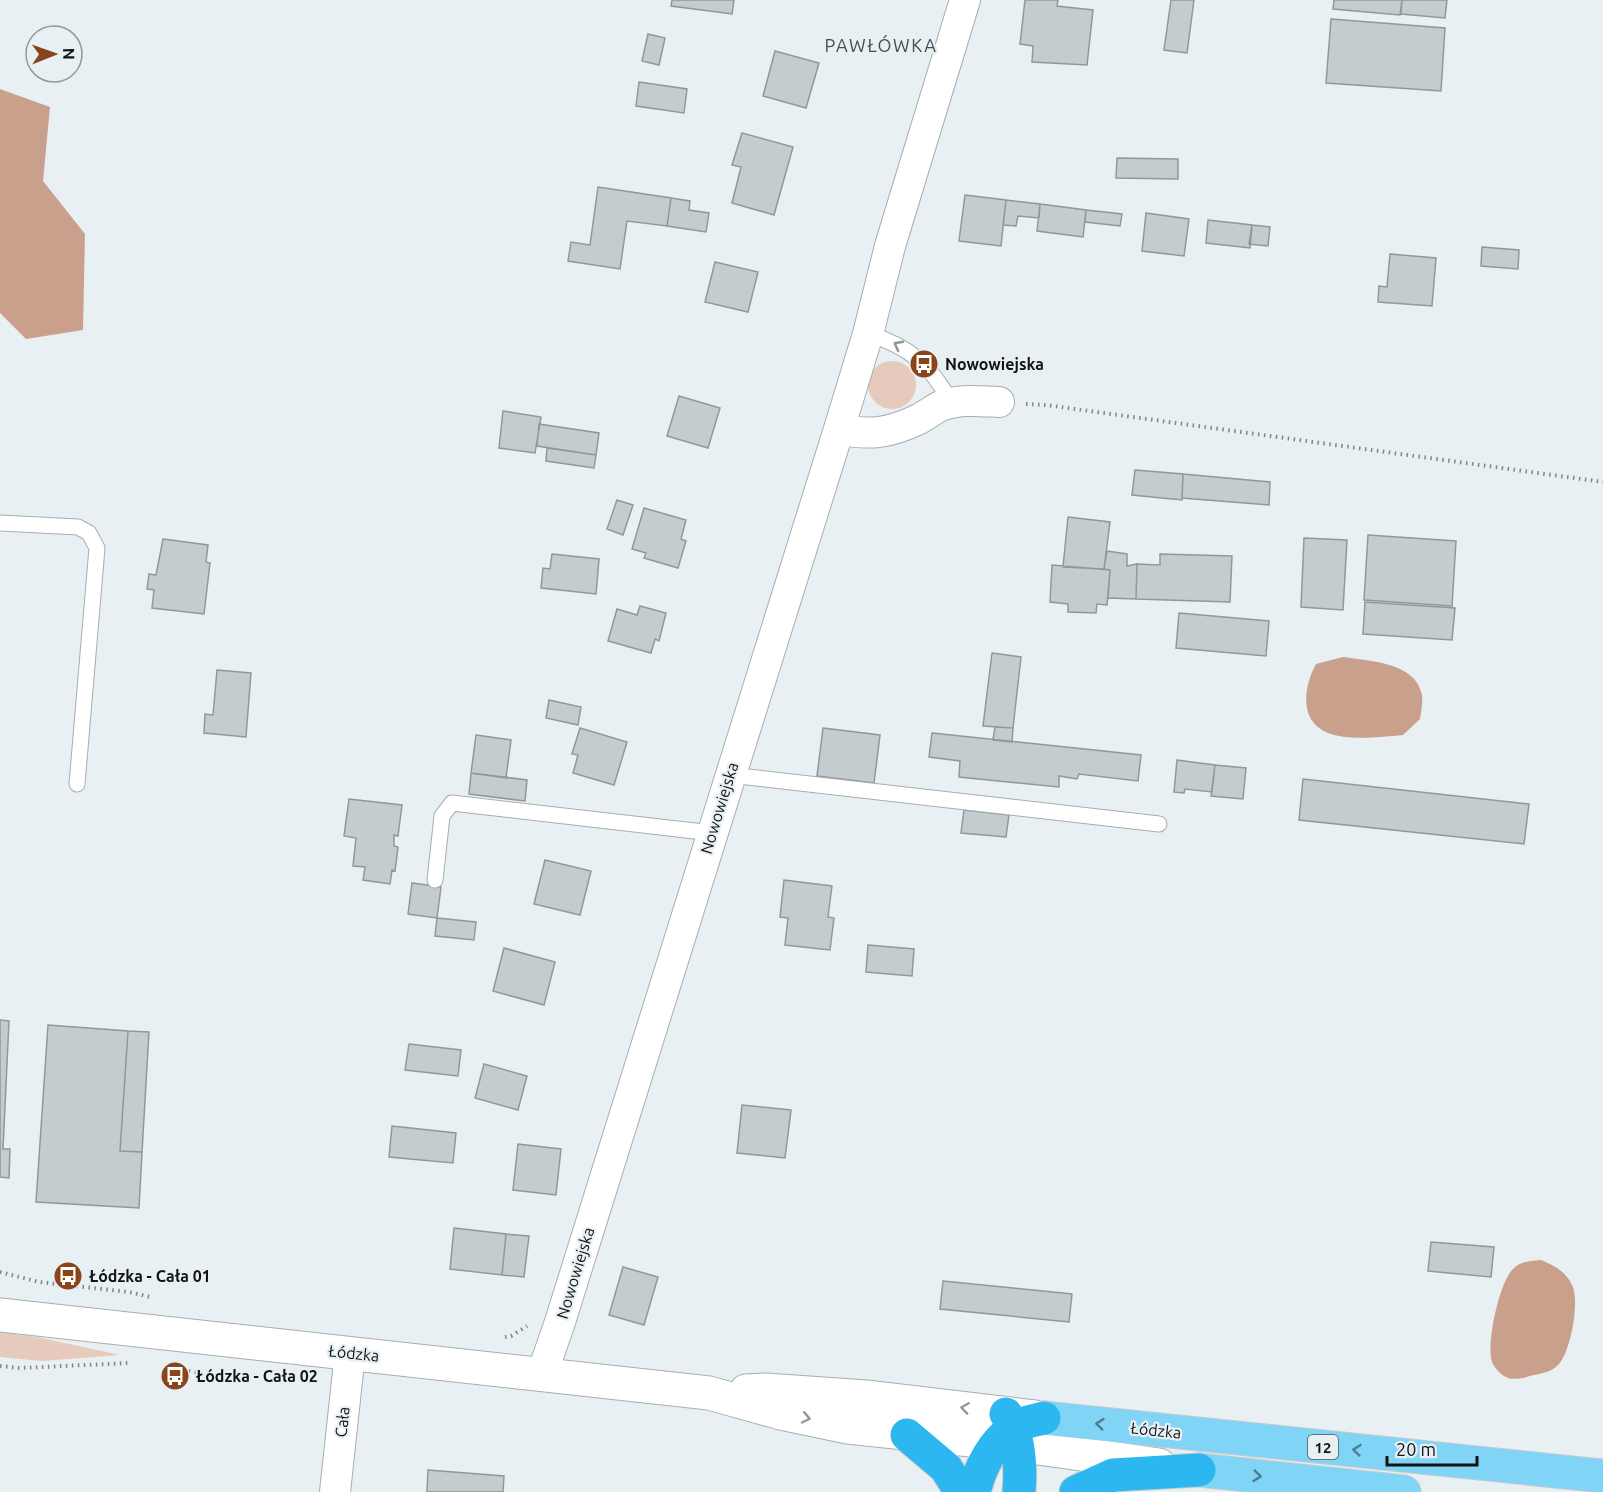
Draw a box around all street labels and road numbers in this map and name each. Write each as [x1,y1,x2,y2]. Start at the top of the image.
street label: Nowowiejska [697,760,741,856]
street label: Nowowiejska [553,1225,597,1321]
street label: Łódzka [328,1341,380,1365]
street label: Cała [331,1406,353,1438]
street label: Łódzka [1130,1418,1182,1442]
road number: 12 [1308,1435,1338,1459]

